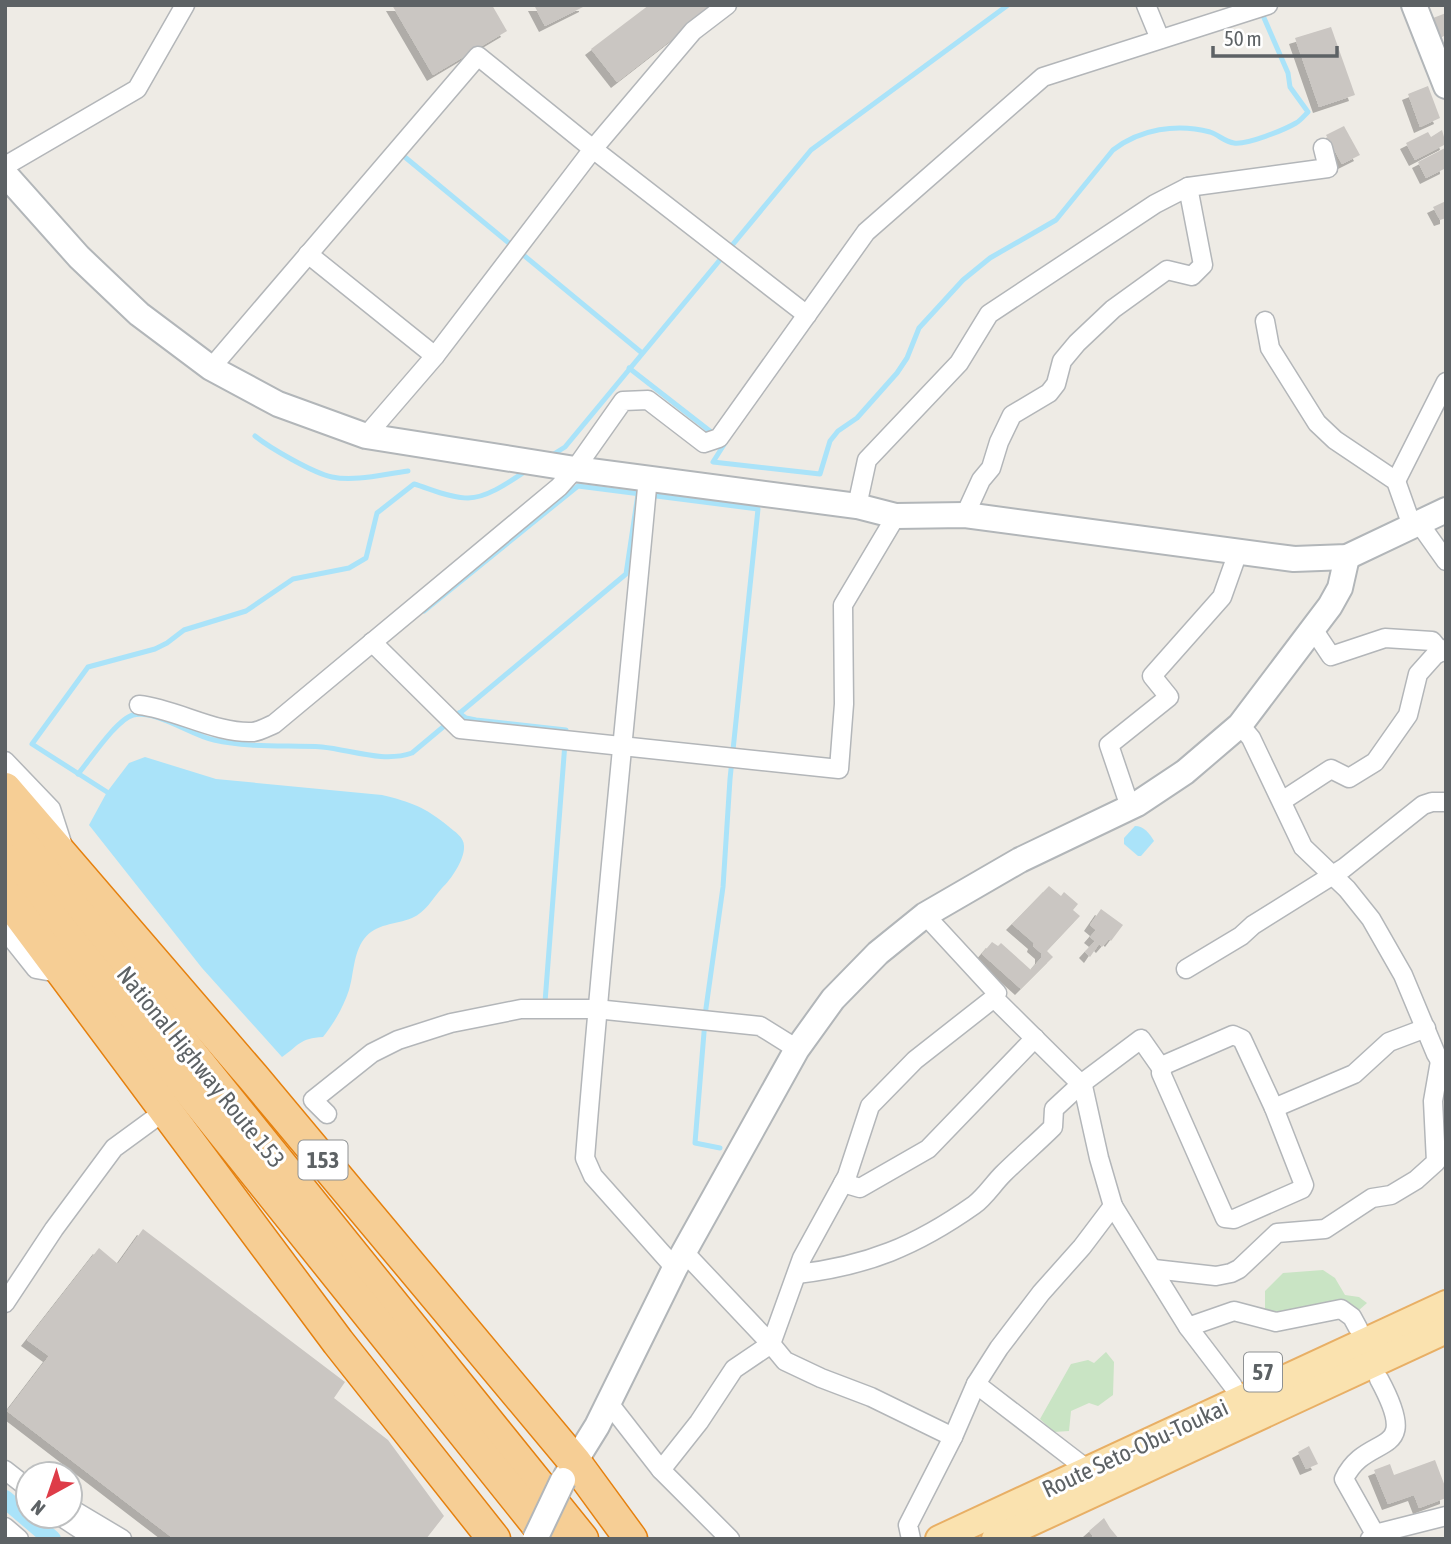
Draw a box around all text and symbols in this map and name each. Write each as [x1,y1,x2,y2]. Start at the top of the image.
scale bar [1213,14,1337,58]
text: 50 m [1224,26,1262,50]
street label: National Highway Route 153 [112,961,290,1173]
road number: 153 [298,1140,348,1180]
road number: 57 [1244,1352,1282,1392]
street label: Route Seto-Obu-Toukai [1038,1393,1232,1503]
north arrow [14,1460,84,1530]
text: N [27,1496,49,1520]

